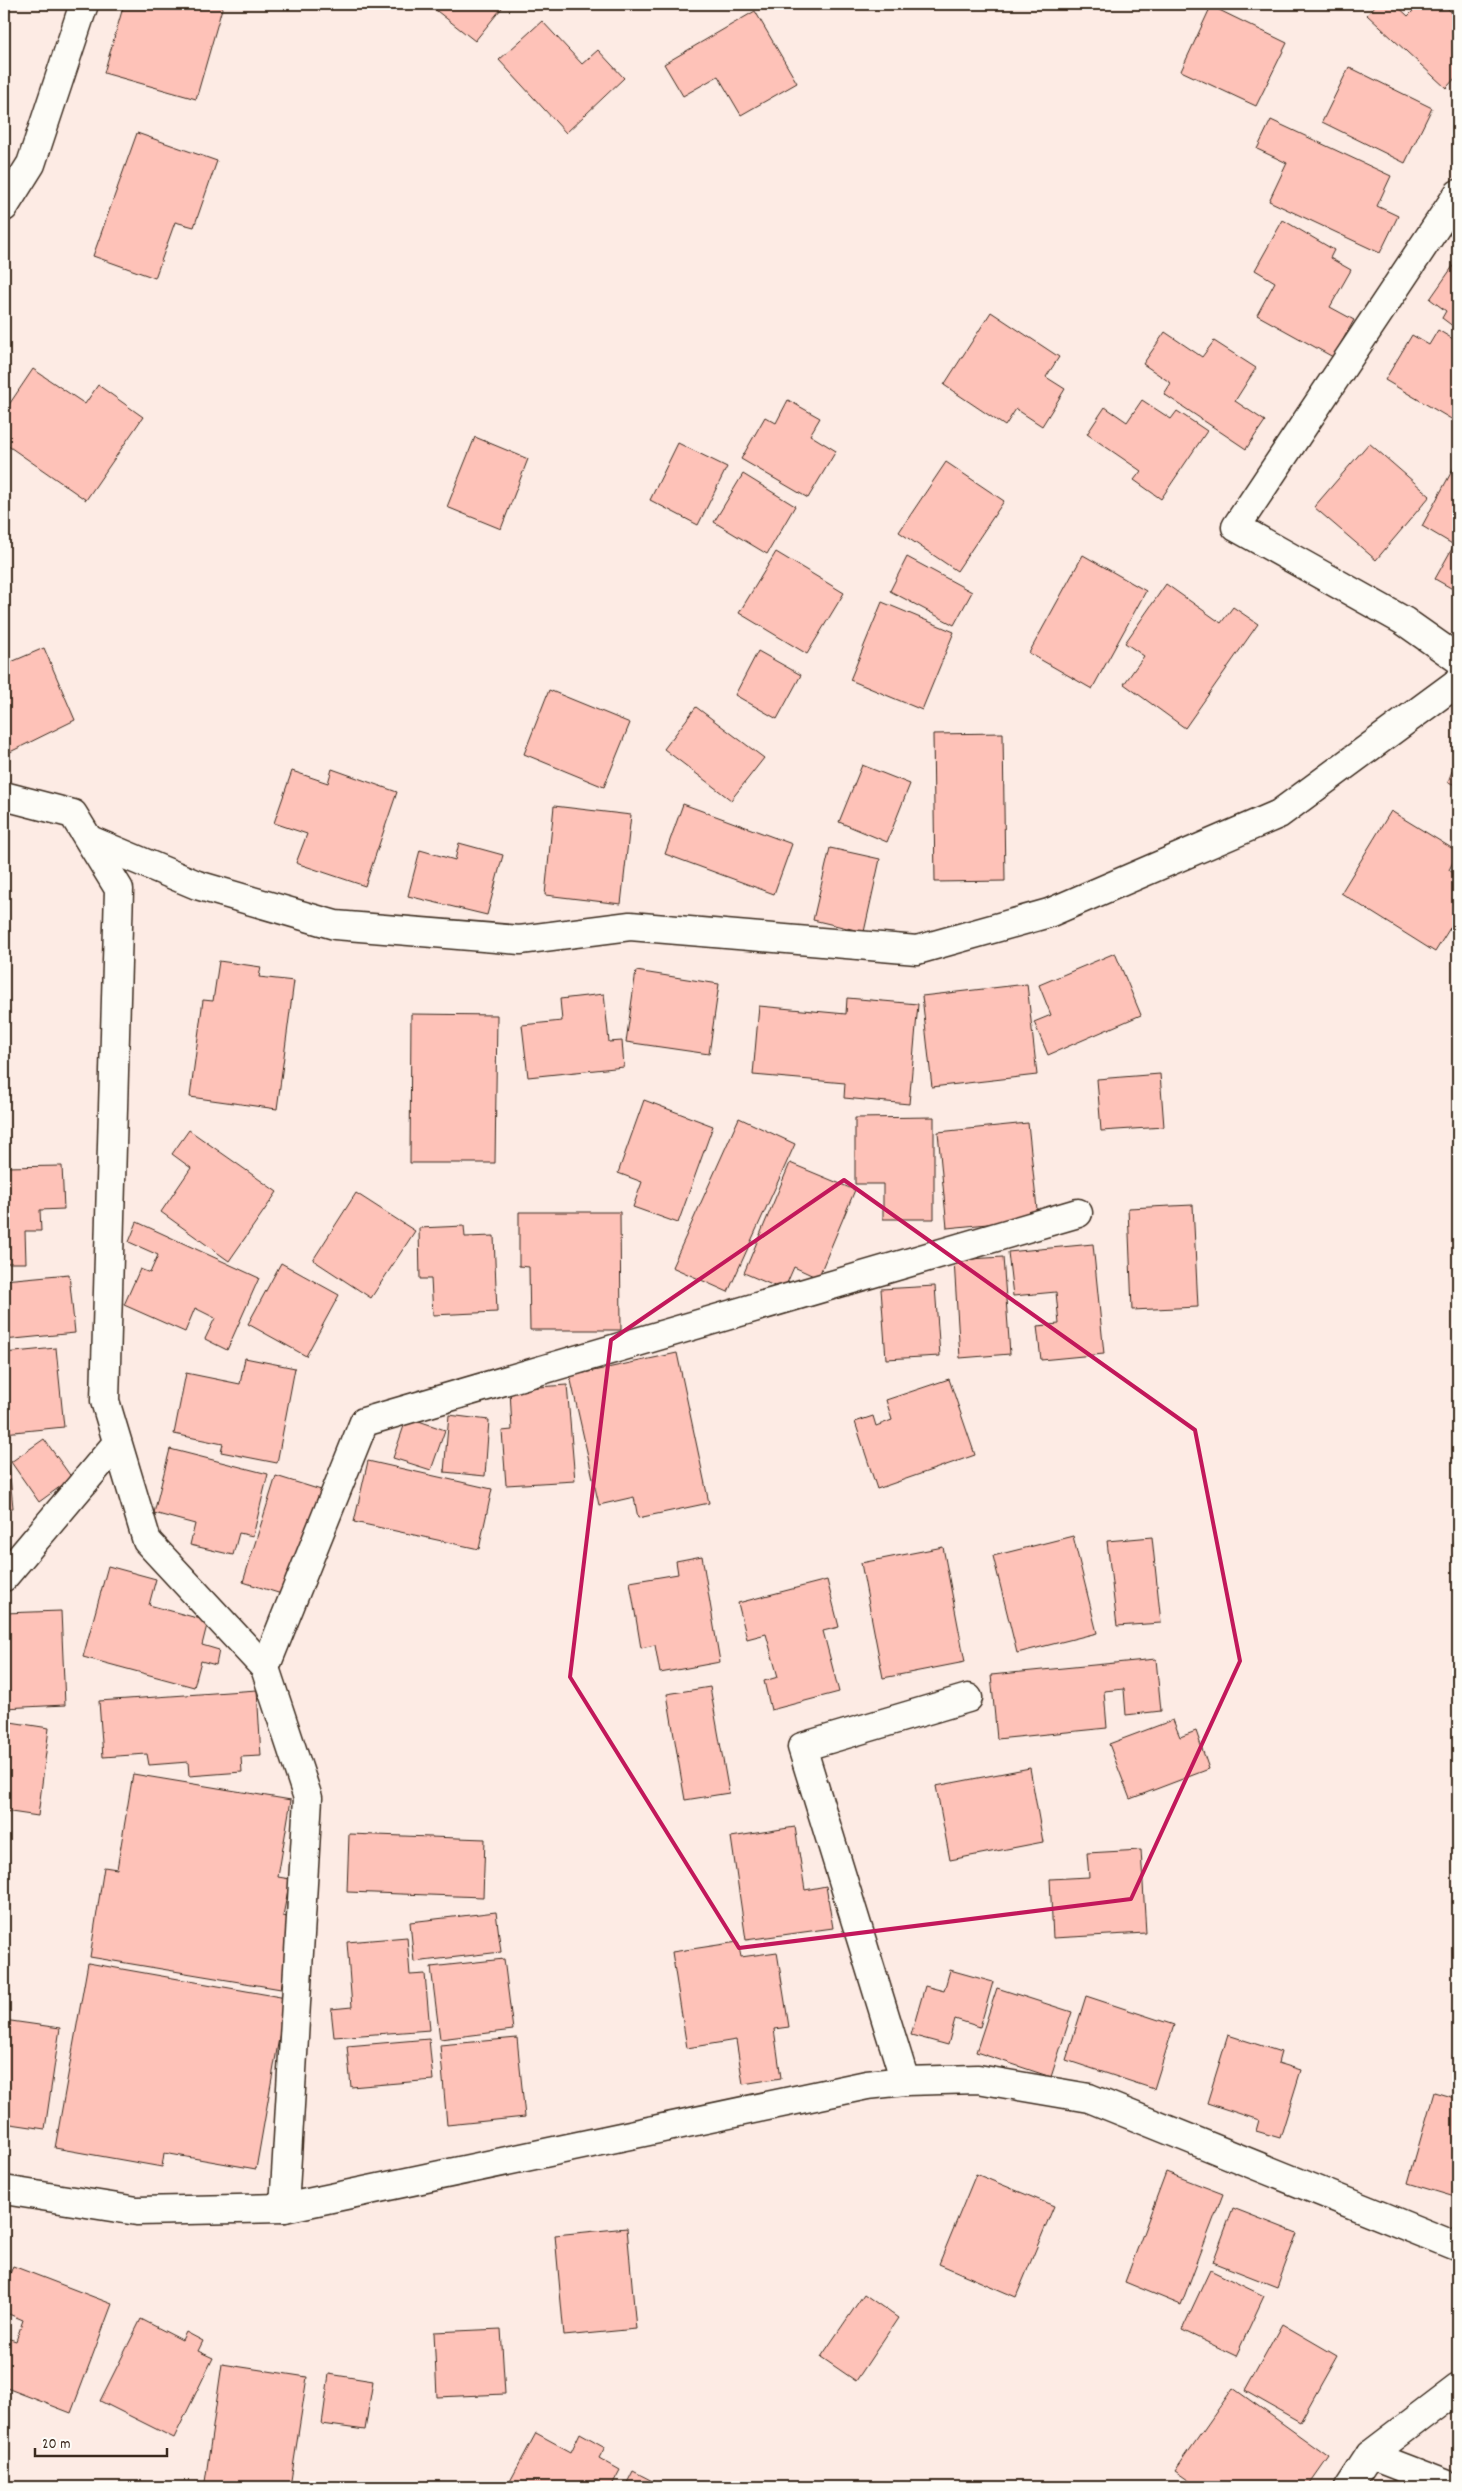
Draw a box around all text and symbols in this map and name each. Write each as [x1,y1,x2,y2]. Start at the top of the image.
scale bar [35,2426,168,2458]
text: 20 m [42,2434,70,2456]

